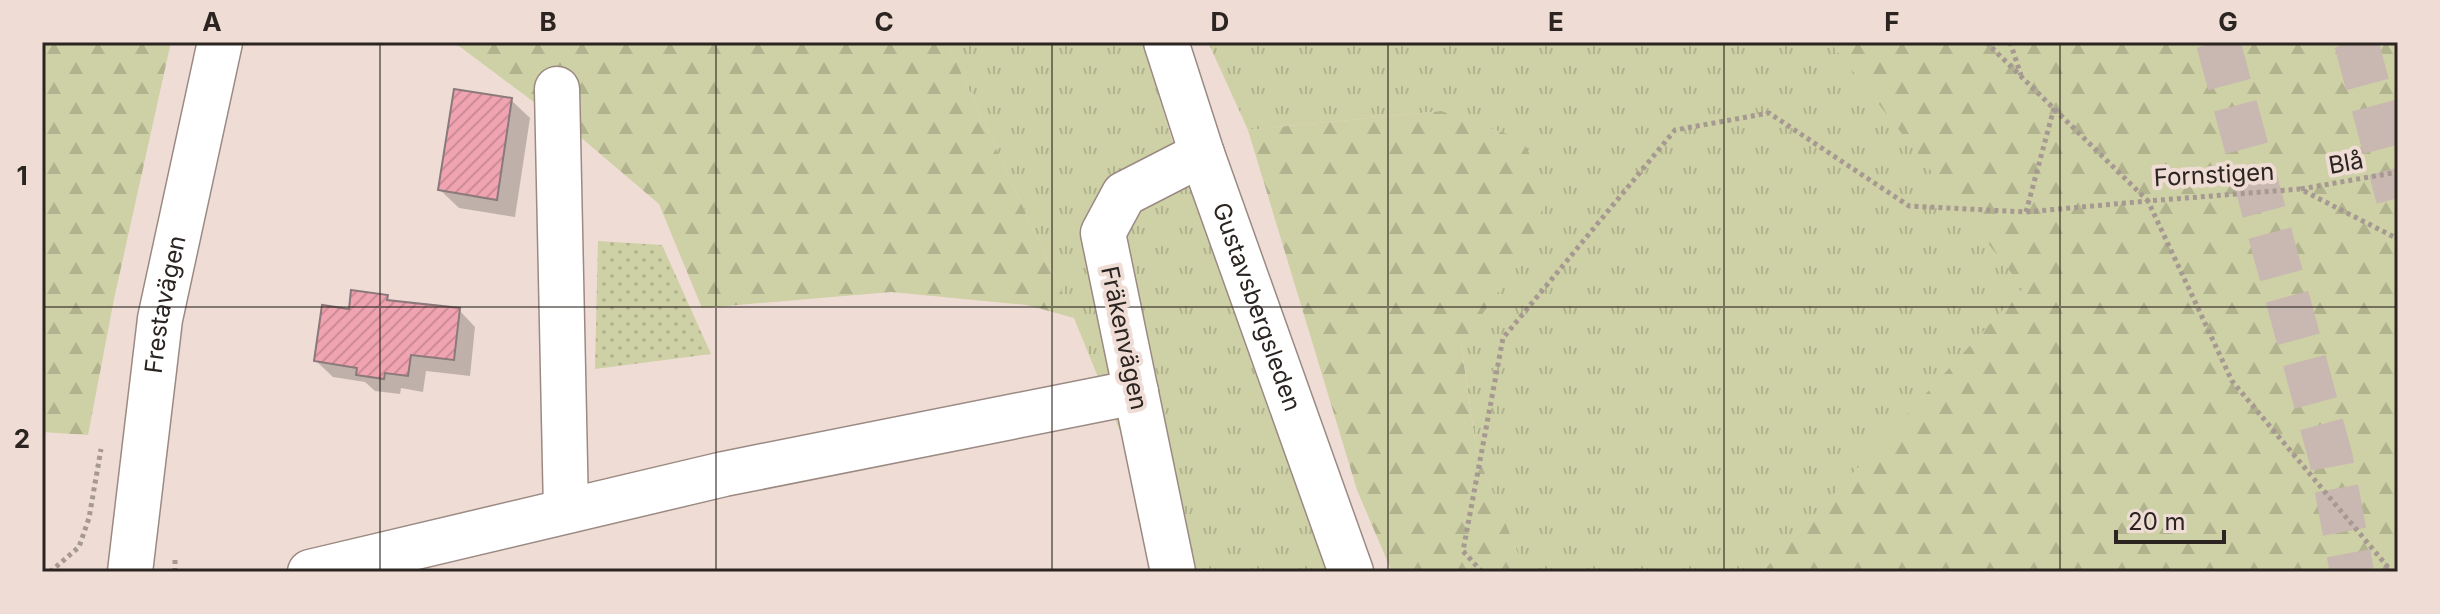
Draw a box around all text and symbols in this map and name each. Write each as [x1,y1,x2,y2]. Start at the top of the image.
text: A [202,6,222,37]
text: B [539,6,557,37]
text: C [874,6,894,37]
text: D [1211,6,1229,37]
text: E [1548,6,1564,37]
text: F [1884,6,1900,37]
text: G [2218,6,2238,37]
street label: Blå [2326,145,2366,180]
street label: Fornstigen [2153,157,2275,192]
text: 1 [16,160,28,191]
street label: Gustavsbergsleden [1206,199,1307,415]
street label: Frestavägen [139,233,192,375]
street label: Fräkenvägen [1095,263,1154,412]
text: 2 [14,423,30,454]
scale bar [2116,494,2224,544]
text: 20 m [2128,507,2186,536]

